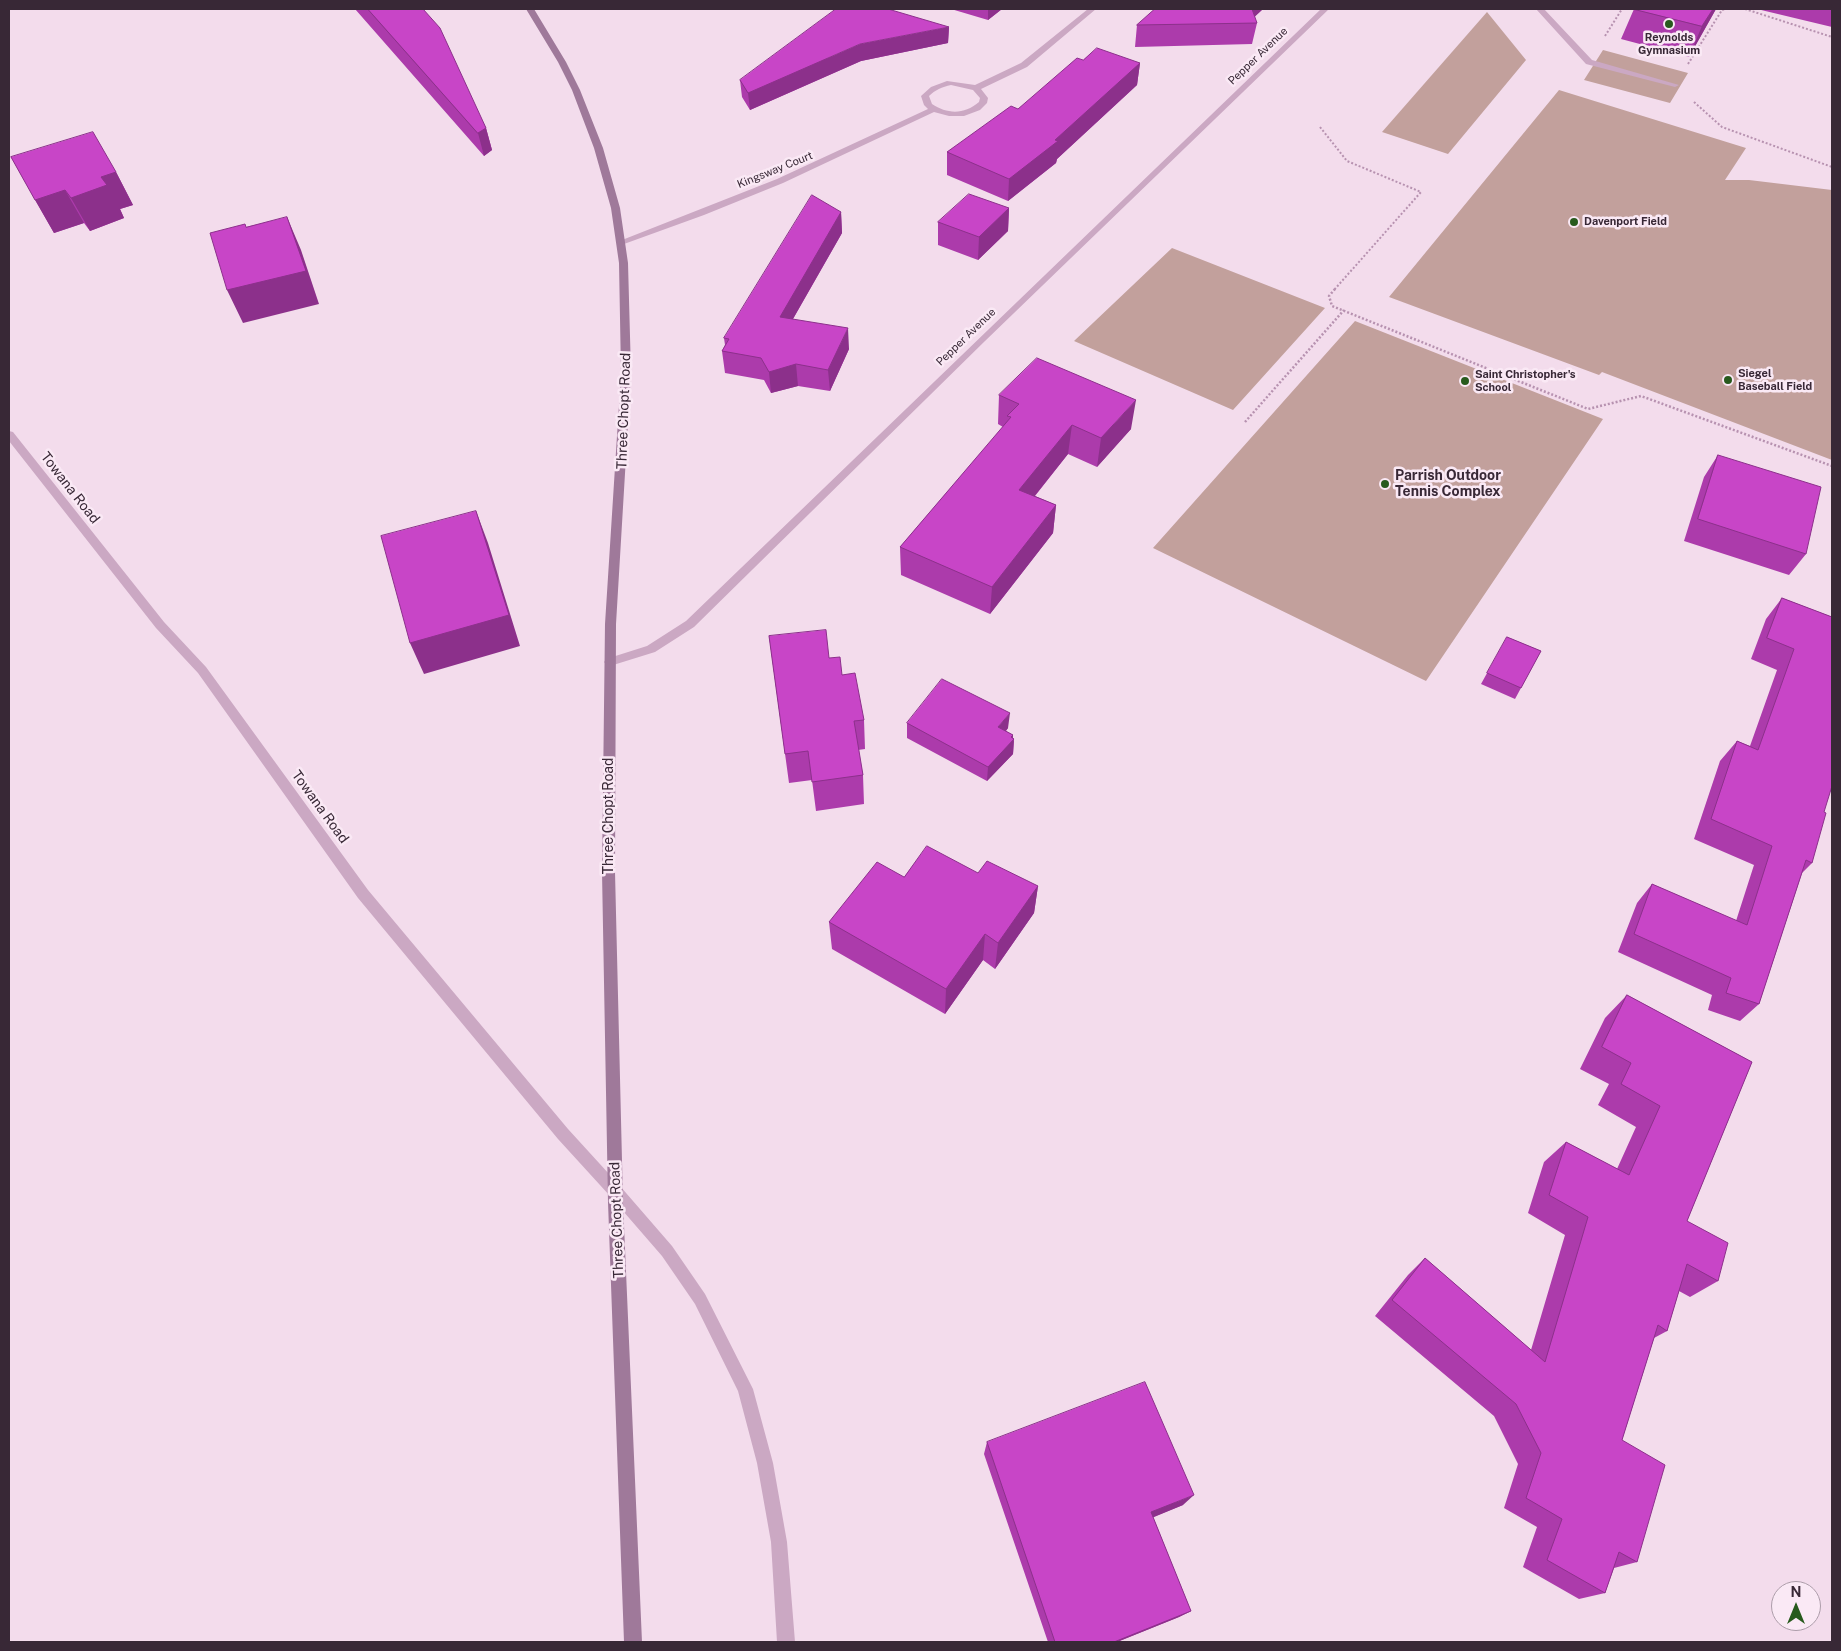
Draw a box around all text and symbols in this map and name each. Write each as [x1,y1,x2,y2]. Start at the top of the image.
marker: Reynolds Gymnasium [1663,18,1675,30]
street label: Pepper Avenue [1226,24,1290,88]
place label: Reynolds Gymnasium [1638,31,1700,57]
street label: Kingsway Court [735,149,815,191]
place label: Davenport Field [1584,215,1667,229]
marker: Davenport Field [1568,216,1580,228]
street label: Pepper Avenue [934,305,998,369]
street label: Three Chopt Road [614,352,634,470]
place label: Siegel Baseball Field [1738,367,1812,393]
place label: Saint Christopher's School [1475,368,1576,394]
marker: Siegel Baseball Field [1722,374,1734,386]
marker: Saint Christopher's School [1459,375,1471,387]
street label: Towana Road [37,449,103,527]
place label: Parrish Outdoor Tennis Complex [1395,468,1501,501]
marker: Parrish Outdoor Tennis Complex [1379,478,1391,490]
street label: Three Chopt Road [601,758,617,874]
street label: Towana Road [288,767,352,847]
street label: Three Chopt Road [607,1161,627,1279]
north arrow [1771,1581,1821,1631]
text: N [1791,1584,1801,1600]

